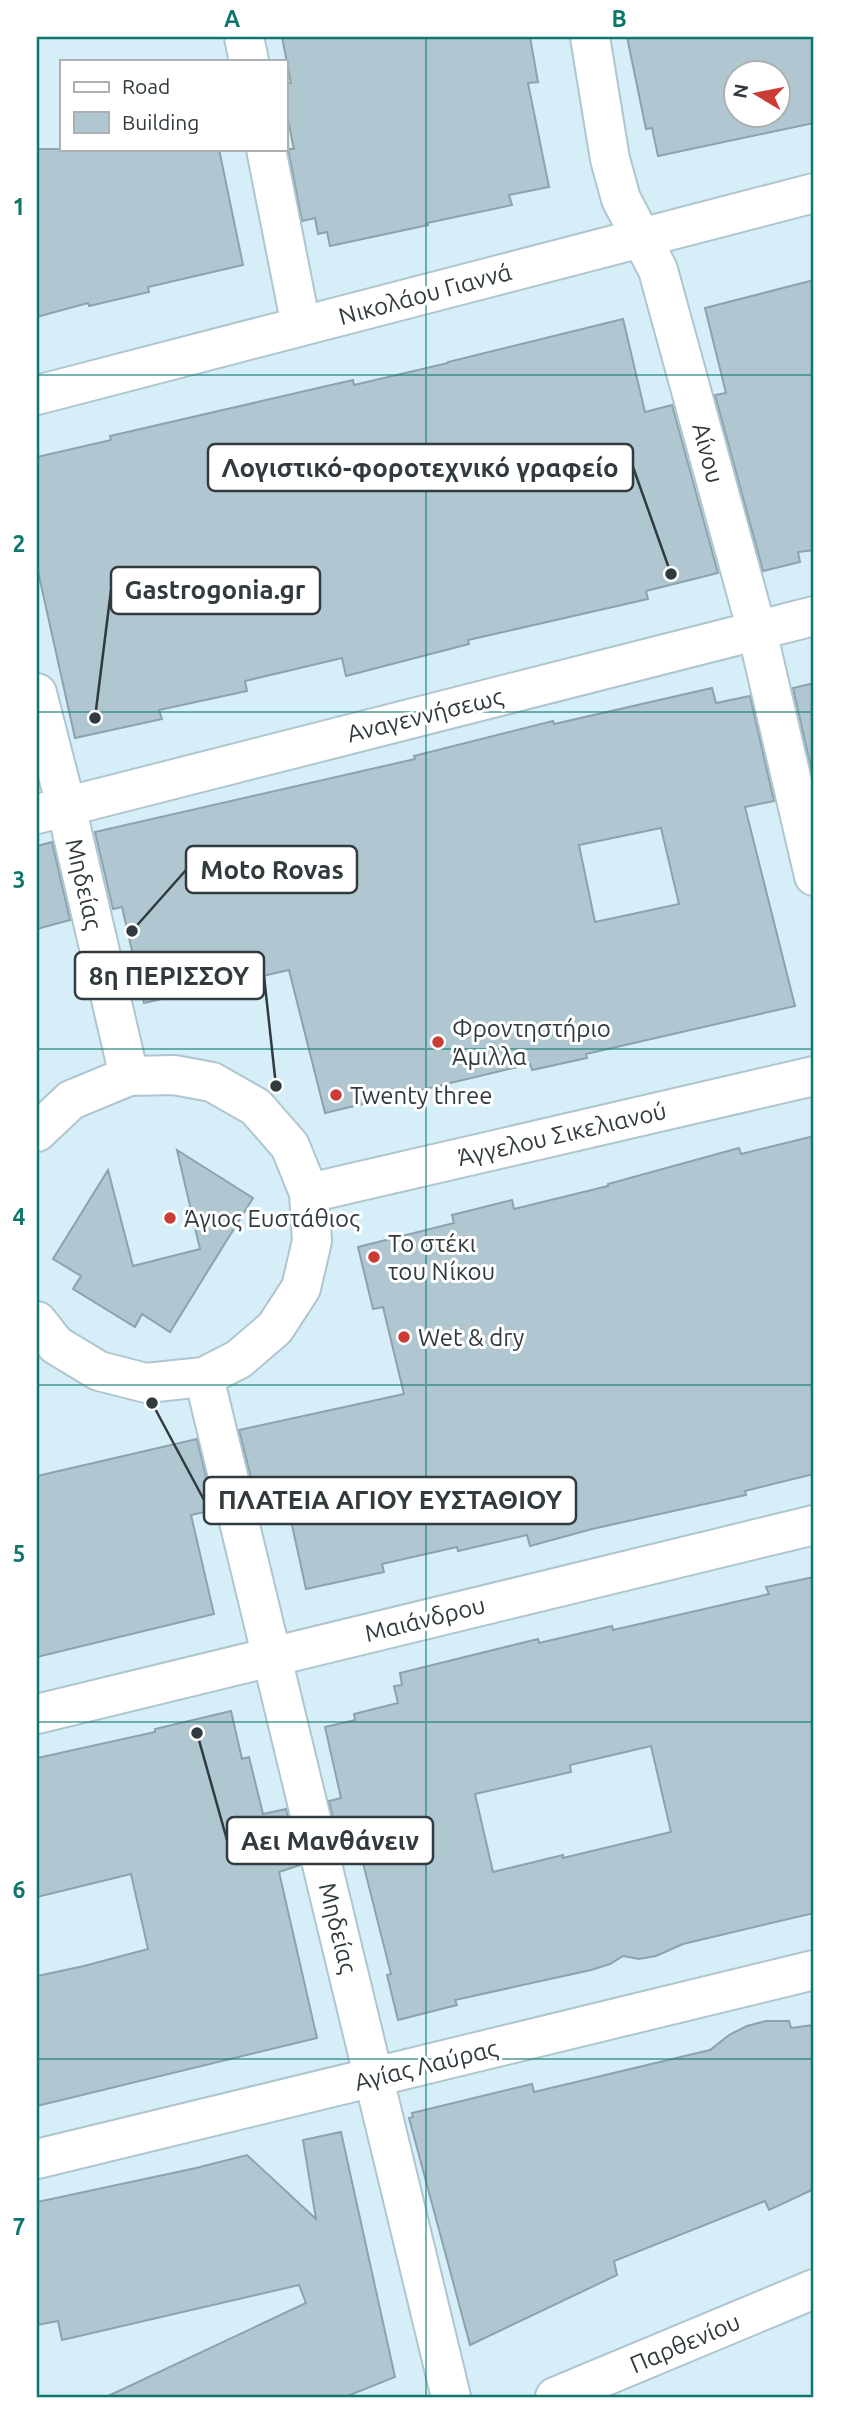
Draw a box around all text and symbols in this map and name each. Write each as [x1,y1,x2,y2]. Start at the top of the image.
text: A [224,6,240,31]
text: B [611,6,627,31]
legend [60,60,287,150]
north arrow [722,60,792,130]
text: Road [122,74,170,98]
text: N [728,82,752,100]
text: Building [122,110,199,134]
text: 1 [13,194,25,219]
street label: Νικολάου Γιαννά [335,258,515,330]
street label: Αίνου [687,420,729,486]
callout: Λογιστικό-φοροτεχνικό γραφείο [208,444,633,491]
text: Λογιστικό-φοροτεχνικό γραφείο [221,453,619,482]
text: 2 [13,531,25,556]
callout: Gastrogonia.gr [111,567,320,614]
text: Gastrogonia.gr [124,575,306,604]
street label: Αναγεννήσεως [344,683,506,747]
street label: Μηδείας [60,836,108,932]
callout: Moto Rovas [186,846,357,893]
text: Moto Rovas [200,855,344,884]
text: 3 [13,867,25,892]
callout: 8η ΠΕΡΙΣΣΟΥ [75,952,264,999]
text: 8η ΠΕΡΙΣΣΟΥ [89,961,250,990]
place label: Φροντηστήριο Άμιλλα [452,1015,611,1070]
marker: Φροντηστήριο Άμιλλα [430,1034,446,1050]
place label: Twenty three [350,1082,492,1109]
marker: Twenty three [328,1087,344,1103]
street label: Άγγελου Σικελιανού [455,1097,669,1171]
text: 4 [13,1204,26,1229]
place label: Άγιος Ευστάθιος [184,1205,360,1232]
marker: Άγιος Ευστάθιος [162,1210,178,1226]
place label: Το στέκι του Νίκου [388,1230,495,1285]
marker: Το στέκι του Νίκου [366,1249,382,1265]
place label: Wet & dry [418,1324,525,1351]
marker: Wet & dry [396,1329,412,1345]
callout: ΠΛΑΤΕΙΑ ΑΓΙΟΥ ΕΥΣΤΑΘΙΟΥ [204,1477,576,1524]
text: ΠΛΑΤΕΙΑ ΑΓΙΟΥ ΕΥΣΤΑΘΙΟΥ [218,1485,562,1514]
text: 5 [13,1541,25,1566]
street label: Μαιάνδρου [362,1591,488,1647]
callout: Αει Μανθάνειν [227,1817,433,1864]
text: Αει Μανθάνειν [241,1826,419,1855]
text: 6 [13,1877,26,1902]
street label: Μηδείας [314,1880,362,1976]
street label: Αγίας Λαύρας [352,2034,500,2096]
text: 7 [13,2214,25,2239]
street label: Παρθενίου [626,2308,744,2378]

